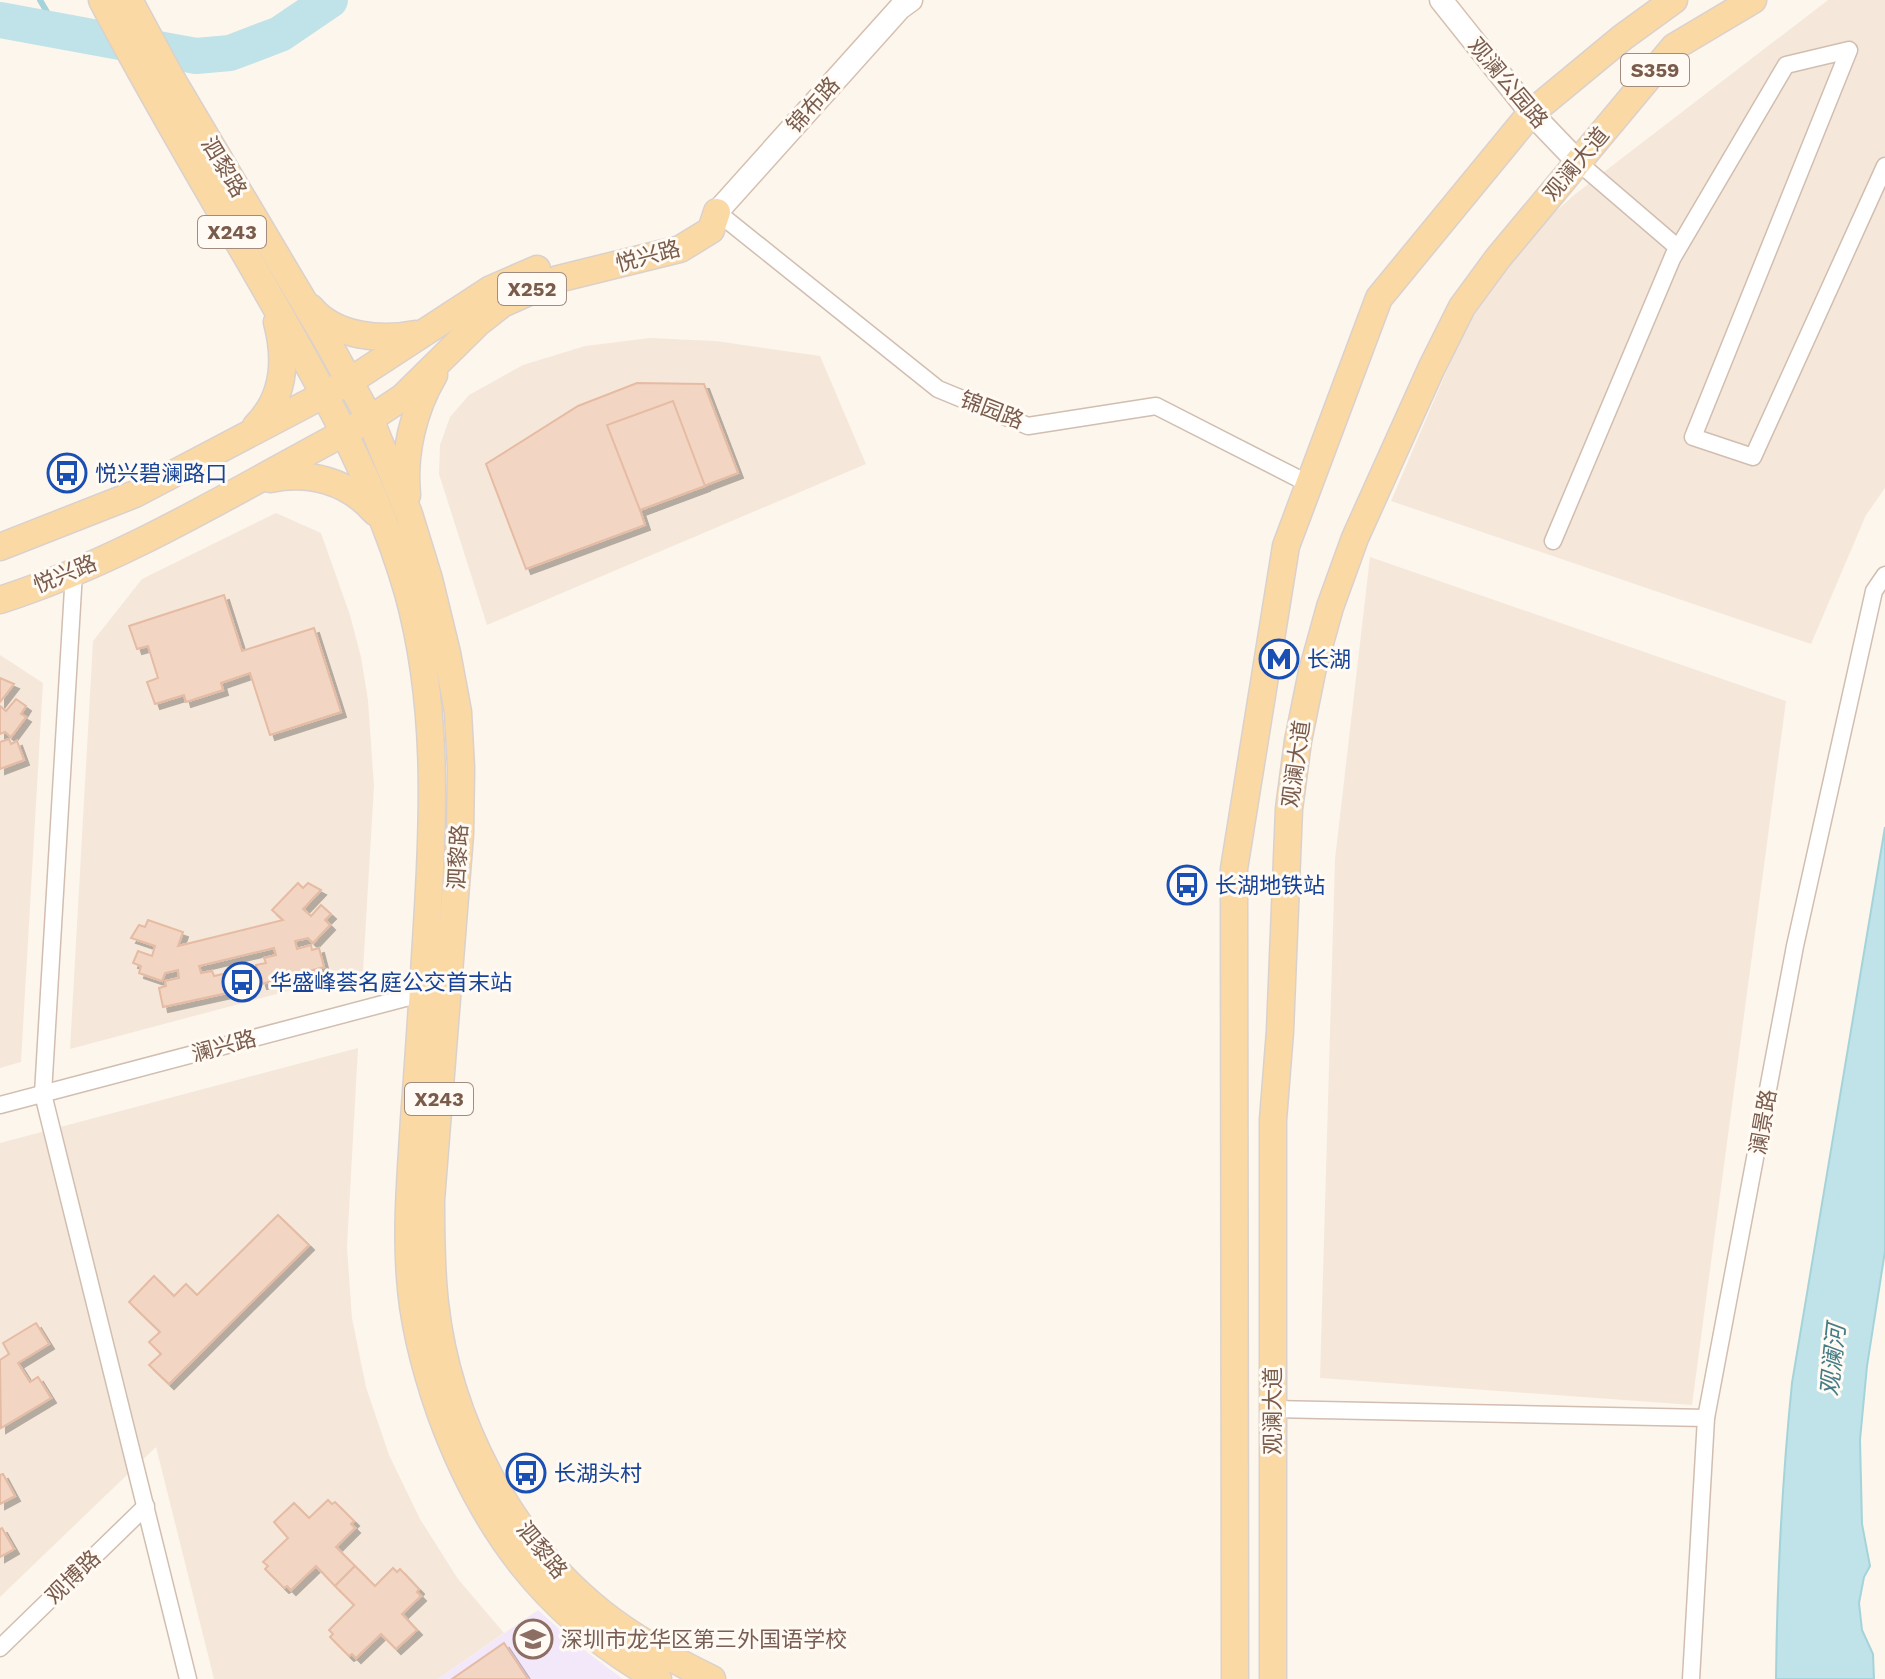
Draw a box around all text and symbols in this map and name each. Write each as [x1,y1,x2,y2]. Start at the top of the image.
street label: 观澜公园路 [1463,33,1553,133]
road number: S359 [1621,54,1689,86]
street label: 锦布路 [782,72,844,138]
street label: 观澜大道 [1538,122,1614,206]
street label: 泗黎路 [196,132,252,202]
road number: X243 [198,216,266,248]
street label: 悦兴路 [613,235,683,277]
road number: X252 [498,273,566,305]
street label: 锦园路 [957,387,1027,433]
bus stop icon: 悦兴碧澜路口 [46,452,88,494]
place label: 悦兴碧澜路口 [95,461,227,486]
street label: 悦兴路 [30,550,100,598]
metro station icon: 长湖 [1258,638,1300,680]
place label: 长湖 [1307,647,1351,672]
street label: 观澜大道 [1277,719,1315,809]
street label: 泗黎路 [444,823,472,891]
bus stop icon: 长湖地铁站 [1166,864,1208,906]
place label: 长湖地铁站 [1215,873,1325,898]
bus stop icon: 华盛峰荟名庭公交首末站 [221,961,263,1003]
place label: 华盛峰荟名庭公交首末站 [270,970,512,995]
street label: 澜兴路 [189,1025,259,1067]
road number: X243 [405,1083,473,1115]
street label: 澜景路 [1745,1087,1781,1157]
water label: 观澜河 [1815,1319,1851,1397]
street label: 观澜大道 [1260,1367,1285,1455]
bus stop icon: 长湖头村 [505,1452,547,1494]
place label: 长湖头村 [554,1461,642,1486]
street label: 泗黎路 [512,1516,572,1584]
street label: 观博路 [41,1545,105,1609]
school or university icon: 深圳市龙华区第三外国语学校 [512,1618,554,1660]
place label: 深圳市龙华区第三外国语学校 [561,1627,847,1652]

